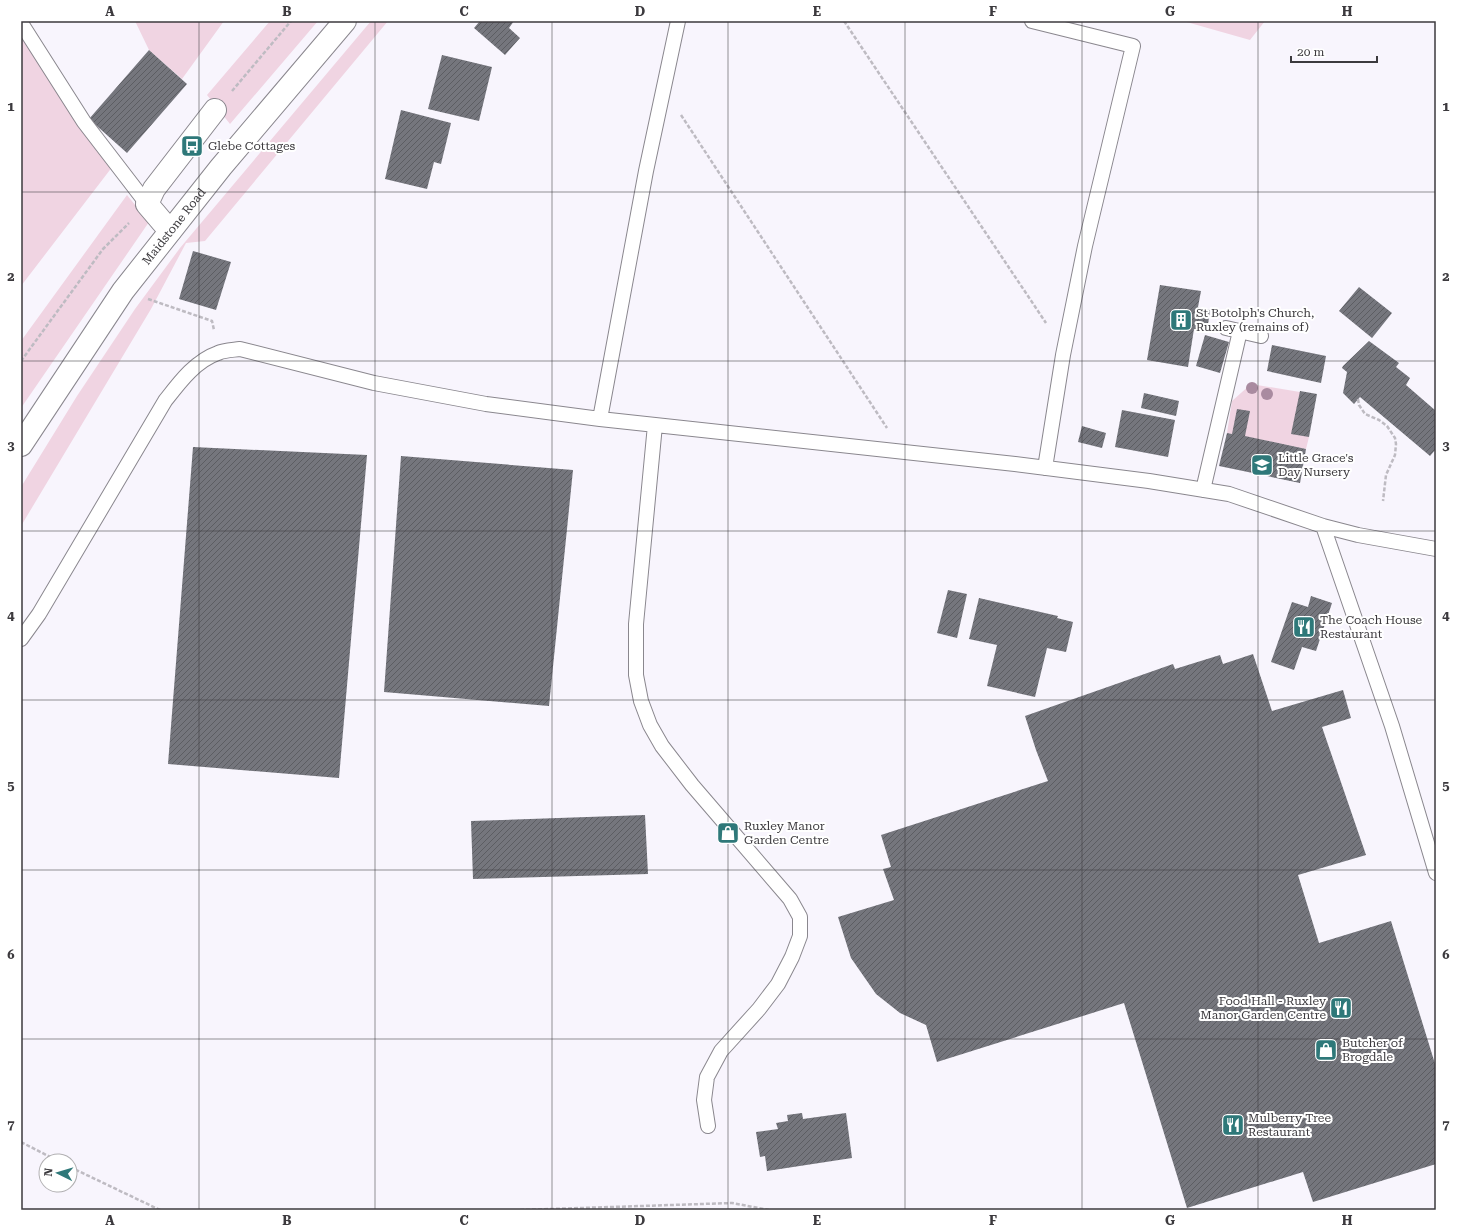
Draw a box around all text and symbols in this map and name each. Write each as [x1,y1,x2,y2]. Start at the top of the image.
text: A [105,4,115,19]
text: B [282,4,292,19]
text: C [459,4,469,19]
text: D [635,4,645,19]
text: E [813,4,821,19]
text: F [989,4,997,19]
text: G [1165,4,1175,19]
text: H [1342,4,1353,19]
scale bar [1291,38,1377,64]
text: 20 m [1297,45,1324,59]
text: 1 [7,99,15,114]
text: 1 [1442,99,1450,114]
bus stop icon: Glebe Cottages [179,133,205,159]
place label: Glebe Cottages [208,139,295,153]
street label: Maidstone Road [139,185,209,268]
text: 2 [7,269,15,284]
text: 2 [1442,269,1450,284]
place label: St Botolph's Church, Ruxley (remains of) [1196,306,1314,334]
building icon: St Botolph's Church, Ruxley (remains of) [1168,307,1194,333]
text: 3 [7,438,15,453]
text: 3 [1442,438,1450,453]
place label: Little Grace's Day Nursery [1278,451,1354,479]
school or university icon: Little Grace's Day Nursery [1249,452,1275,478]
text: 4 [7,608,15,623]
text: 4 [1442,608,1450,623]
place label: The Coach House Restaurant [1320,613,1423,641]
restaurant icon: The Coach House Restaurant [1291,614,1317,640]
text: 5 [7,778,15,793]
text: 5 [1442,778,1450,793]
place label: Ruxley Manor Garden Centre [744,819,829,847]
shop icon: Ruxley Manor Garden Centre [715,820,741,846]
text: 6 [7,947,15,962]
text: 6 [1442,947,1450,962]
place label: Food Hall - Ruxley Manor Garden Centre [1200,994,1327,1022]
restaurant icon: Food Hall - Ruxley Manor Garden Centre [1328,995,1354,1021]
place label: Butcher of Brogdale [1342,1036,1403,1064]
shop icon: Butcher of Brogdale [1313,1037,1339,1063]
place label: Mulberry Tree Restaurant [1248,1111,1332,1139]
restaurant icon: Mulberry Tree Restaurant [1220,1112,1246,1138]
text: 7 [7,1117,15,1132]
text: 7 [1442,1117,1450,1132]
north arrow [38,1153,78,1193]
text: N [42,1167,55,1177]
text: A [105,1213,115,1228]
text: B [282,1213,292,1228]
text: C [459,1213,469,1228]
text: D [635,1213,645,1228]
text: E [813,1213,821,1228]
text: F [989,1213,997,1228]
text: G [1165,1213,1175,1228]
text: H [1342,1213,1353,1228]

